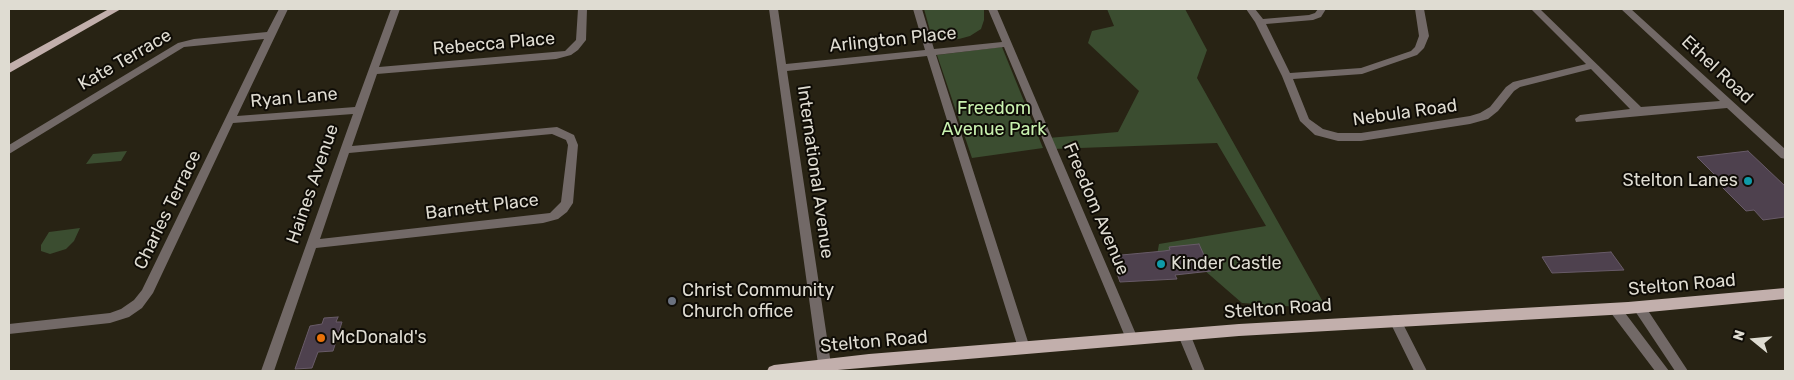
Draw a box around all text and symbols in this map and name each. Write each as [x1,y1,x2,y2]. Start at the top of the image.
street label: Arlington Place [828,23,958,57]
street label: Kate Terrace [74,25,176,95]
street label: Rebecca Place [432,28,556,60]
street label: Ethel Road [1677,31,1757,109]
street label: Ryan Lane [249,83,339,113]
street label: International Avenue [792,84,838,260]
street label: Nebula Road [1351,95,1459,131]
park label: Freedom Avenue Park [942,98,1046,140]
street label: Haines Avenue [282,121,344,247]
street label: Freedom Avenue [1058,140,1134,278]
street label: Charles Terrace [130,147,206,273]
place label: Stelton Lanes [1622,170,1738,192]
marker: Stelton Lanes [1742,175,1754,187]
street label: Barnett Place [424,189,540,225]
place label: Kinder Castle [1171,253,1282,275]
marker: Kinder Castle [1155,258,1167,270]
street label: Stelton Road [1627,270,1737,300]
place label: Christ Community Church office [682,280,834,322]
street label: Stelton Road [1223,294,1333,324]
marker: Christ Community Church office [666,295,678,307]
north arrow [1729,315,1779,365]
place label: McDonald's [331,327,427,349]
street label: Stelton Road [819,327,929,357]
text: N [1730,328,1749,343]
marker: McDonald's [315,332,327,344]

